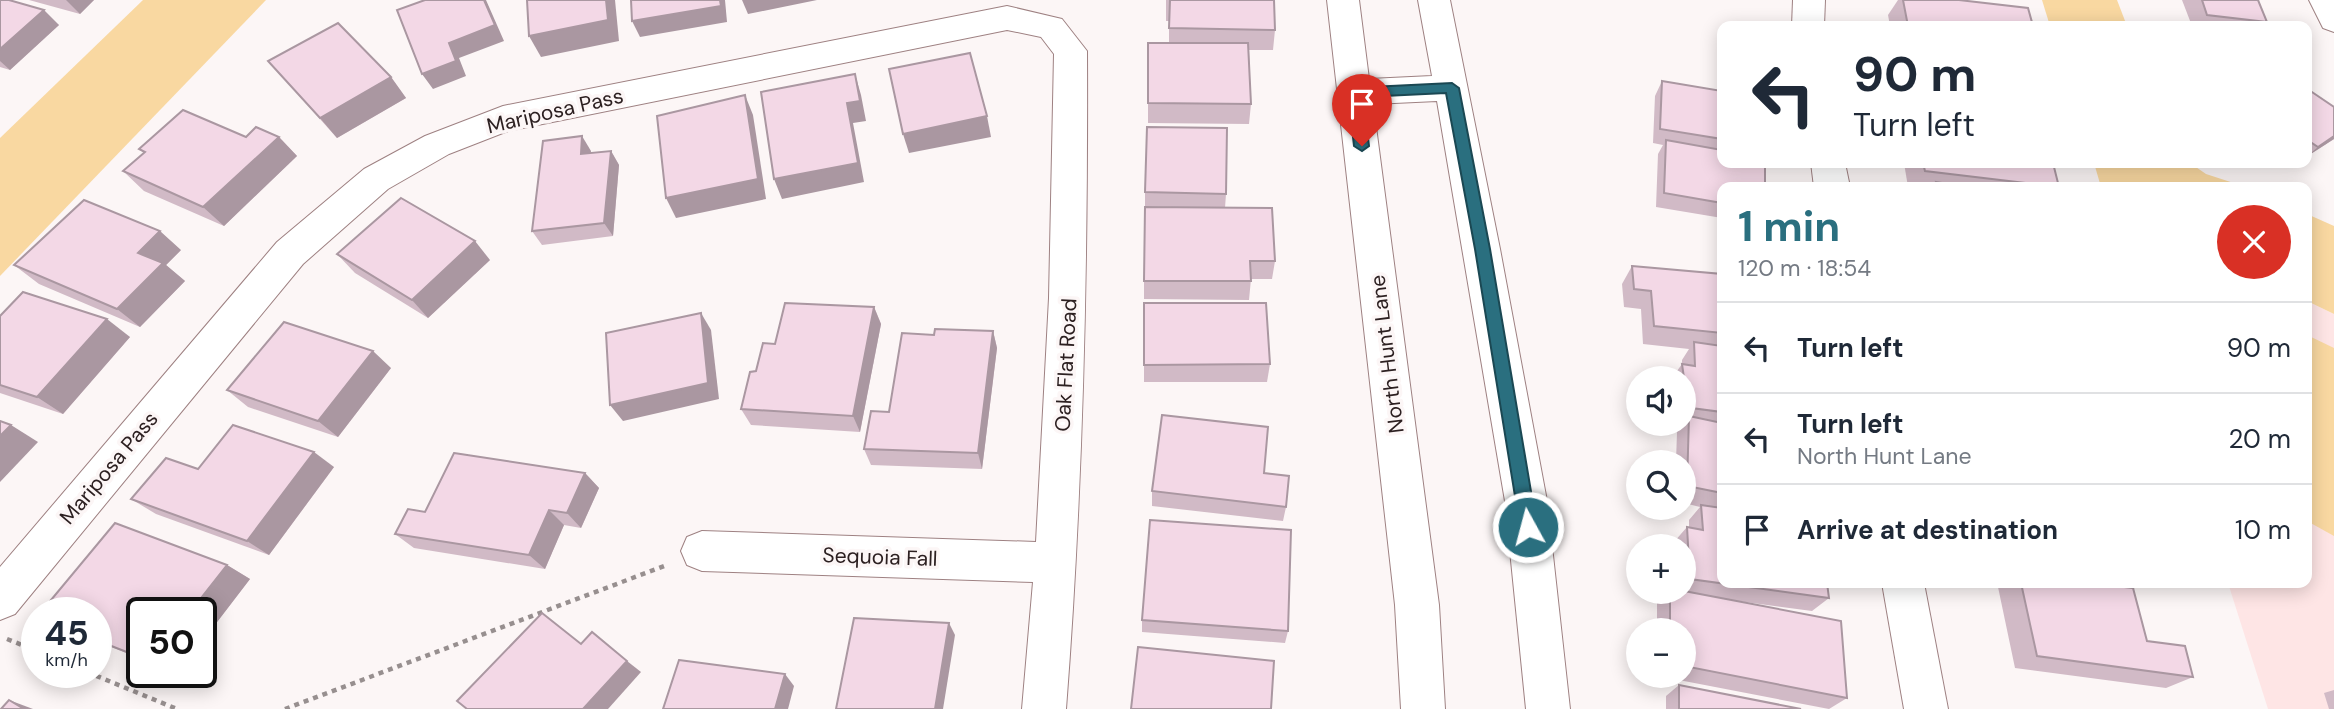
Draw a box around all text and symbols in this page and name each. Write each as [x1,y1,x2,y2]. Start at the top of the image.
text: 90 m [1853,42,1976,106]
icon: left [1738,49,1829,140]
pin [1332,74,1392,146]
street label: Mariposa Pass [484,82,626,140]
icon: arrive [1343,85,1381,123]
text: Turn left [1853,104,1975,146]
text: 1 min [1738,199,1840,254]
button: close [2217,205,2291,279]
text: 120 m · 18:54 [1738,253,1871,283]
street label: North Hunt Lane [1363,273,1411,435]
street label: Oak Flat Road [1049,298,1083,432]
icon: left [1738,329,1776,367]
text: Turn left [1797,331,1904,365]
text: 90 m [2227,331,2291,365]
map controls [1626,366,1696,688]
button: sound [1626,366,1696,436]
street label: Mariposa Pass [54,406,164,530]
text: Turn left [1797,407,1904,441]
icon: left [1738,420,1776,458]
text: 20 m [2228,422,2291,456]
text: North Hunt Lane [1797,441,1971,471]
button: search [1626,450,1696,520]
position arrow [1491,490,1565,564]
icon: arrive [1738,511,1776,549]
text: Arrive at destination [1797,513,2058,547]
text: 10 m [2235,513,2291,547]
button: + [1626,534,1696,604]
street label: Sequoia Fall [822,541,938,573]
speed limit sign: 50 [126,597,217,688]
text: 45 [44,610,89,656]
button: − [1626,618,1696,688]
text: km/h [45,648,88,672]

